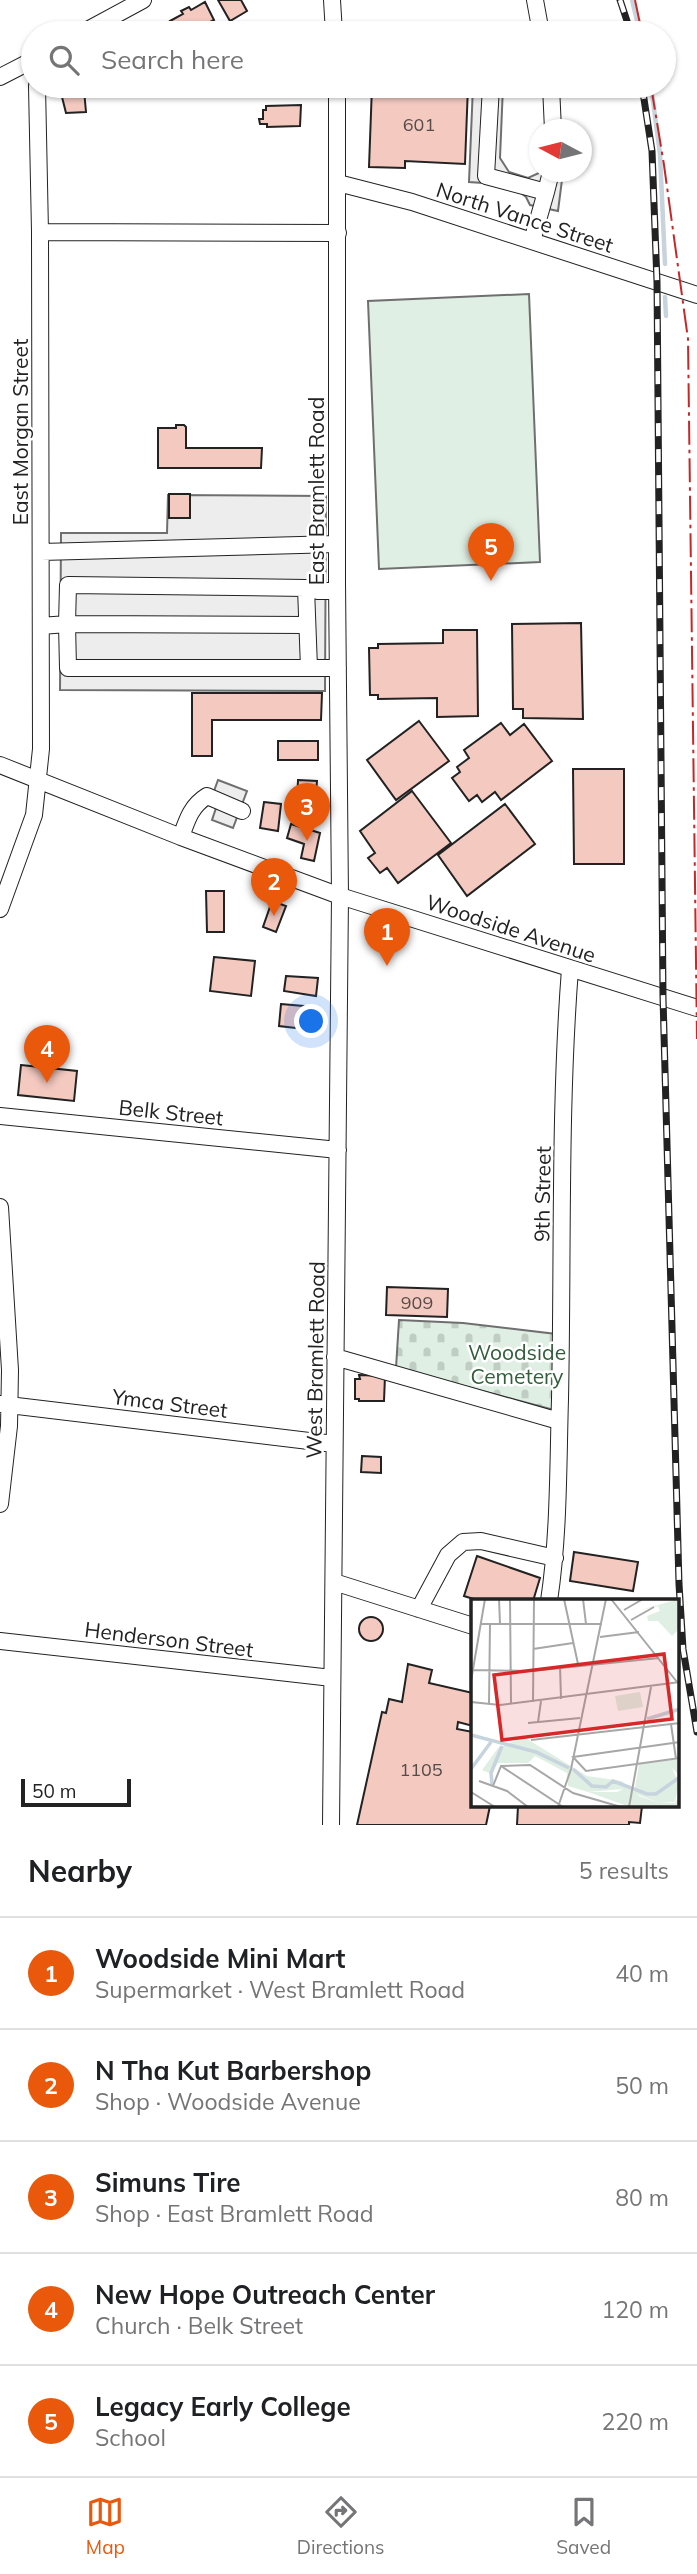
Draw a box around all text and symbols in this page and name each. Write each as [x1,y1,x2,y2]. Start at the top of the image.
search box [21,21,676,98]
icon: search [45,41,83,79]
text: Search here [101,43,244,76]
house number: 601 [403,113,435,136]
north arrow [529,119,592,182]
street label: North Vance Street [433,176,617,258]
street label: East Morgan Street [7,339,33,525]
street label: East Bramlett Road [303,397,329,585]
pin: 5 [468,523,514,581]
pin: 3 [284,783,330,841]
pin: 2 [251,858,297,916]
street label: Woodside Avenue [423,888,599,968]
pin: 1 [364,908,410,966]
your location [294,1004,328,1038]
pin: 4 [24,1025,70,1083]
street label: Belk Street [117,1094,225,1130]
street label: 9th Street [528,1146,556,1242]
street label: West Bramlett Road [300,1261,330,1459]
house number: 909 [401,1291,433,1314]
park label: Woodside Cemetery [468,1339,566,1389]
street label: Ymca Street [110,1383,229,1423]
inset map [471,1599,680,1808]
street label: Henderson Street [83,1616,255,1662]
house number: 1105 [399,1758,443,1781]
scale bar [21,1776,131,1808]
text: 50 m [32,1779,76,1803]
text: Nearby [28,1852,132,1890]
text: 5 results [579,1856,669,1885]
text: Woodside Mini Mart [95,1942,345,1975]
text: 1 [44,1959,58,1988]
text: 40 m [615,1959,669,1988]
text: Supermarket · West Bramlett Road [95,1975,465,2004]
text: N Tha Kut Barbershop [95,2054,371,2087]
text: 2 [44,2071,58,2100]
text: 50 m [615,2071,669,2100]
text: Shop · Woodside Avenue [95,2087,361,2116]
text: Simuns Tire [95,2166,240,2199]
text: 3 [44,2183,58,2212]
text: 80 m [615,2183,669,2212]
text: Shop · East Bramlett Road [95,2199,374,2228]
text: New Hope Outreach Center [95,2278,435,2311]
text: 4 [44,2295,58,2324]
text: 120 m [601,2295,669,2324]
text: Church · Belk Street [95,2311,303,2340]
text: Legacy Early College [95,2390,351,2423]
text: 5 [44,2407,58,2436]
text: 220 m [601,2407,669,2436]
text: School [95,2423,166,2452]
tab: Map [86,2493,125,2559]
tab: Directions [297,2493,385,2559]
tab: Saved [556,2493,611,2559]

